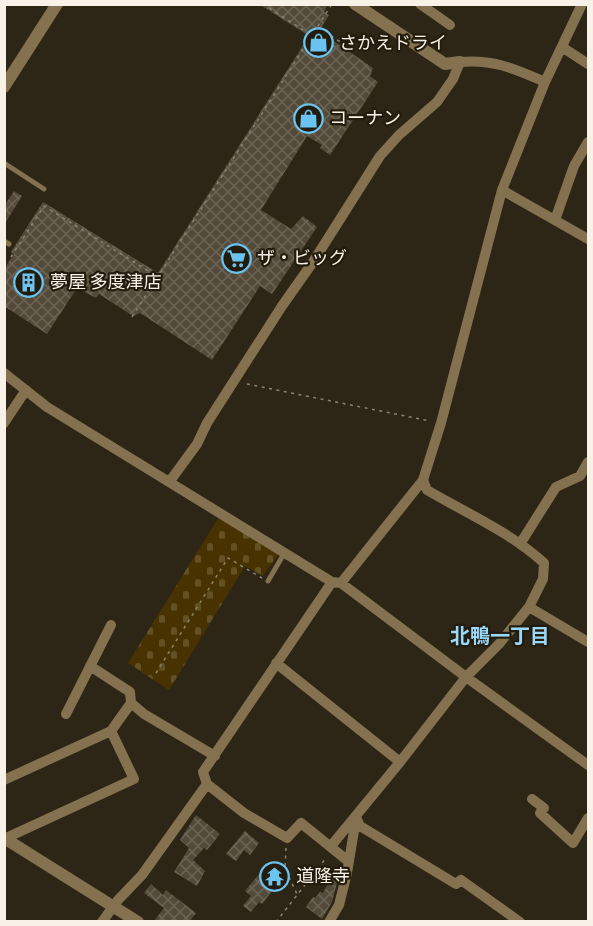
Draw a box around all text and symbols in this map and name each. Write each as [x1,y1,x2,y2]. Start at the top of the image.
shop icon: さかえドライ [302,27,334,59]
place label: さかえドライ [339,31,447,53]
shop icon: コーナン [292,102,324,134]
place label: コーナン [329,106,401,128]
supermarket icon: ザ・ビッグ [220,242,252,274]
place label: ザ・ビッグ [257,246,347,268]
building icon: 夢屋 多度津店 [13,266,45,298]
place label: 夢屋 多度津店 [50,270,162,292]
district label: 北鴨一丁目 [450,623,550,647]
temple icon: 道隆寺 [259,860,291,892]
place label: 道隆寺 [296,864,350,886]

